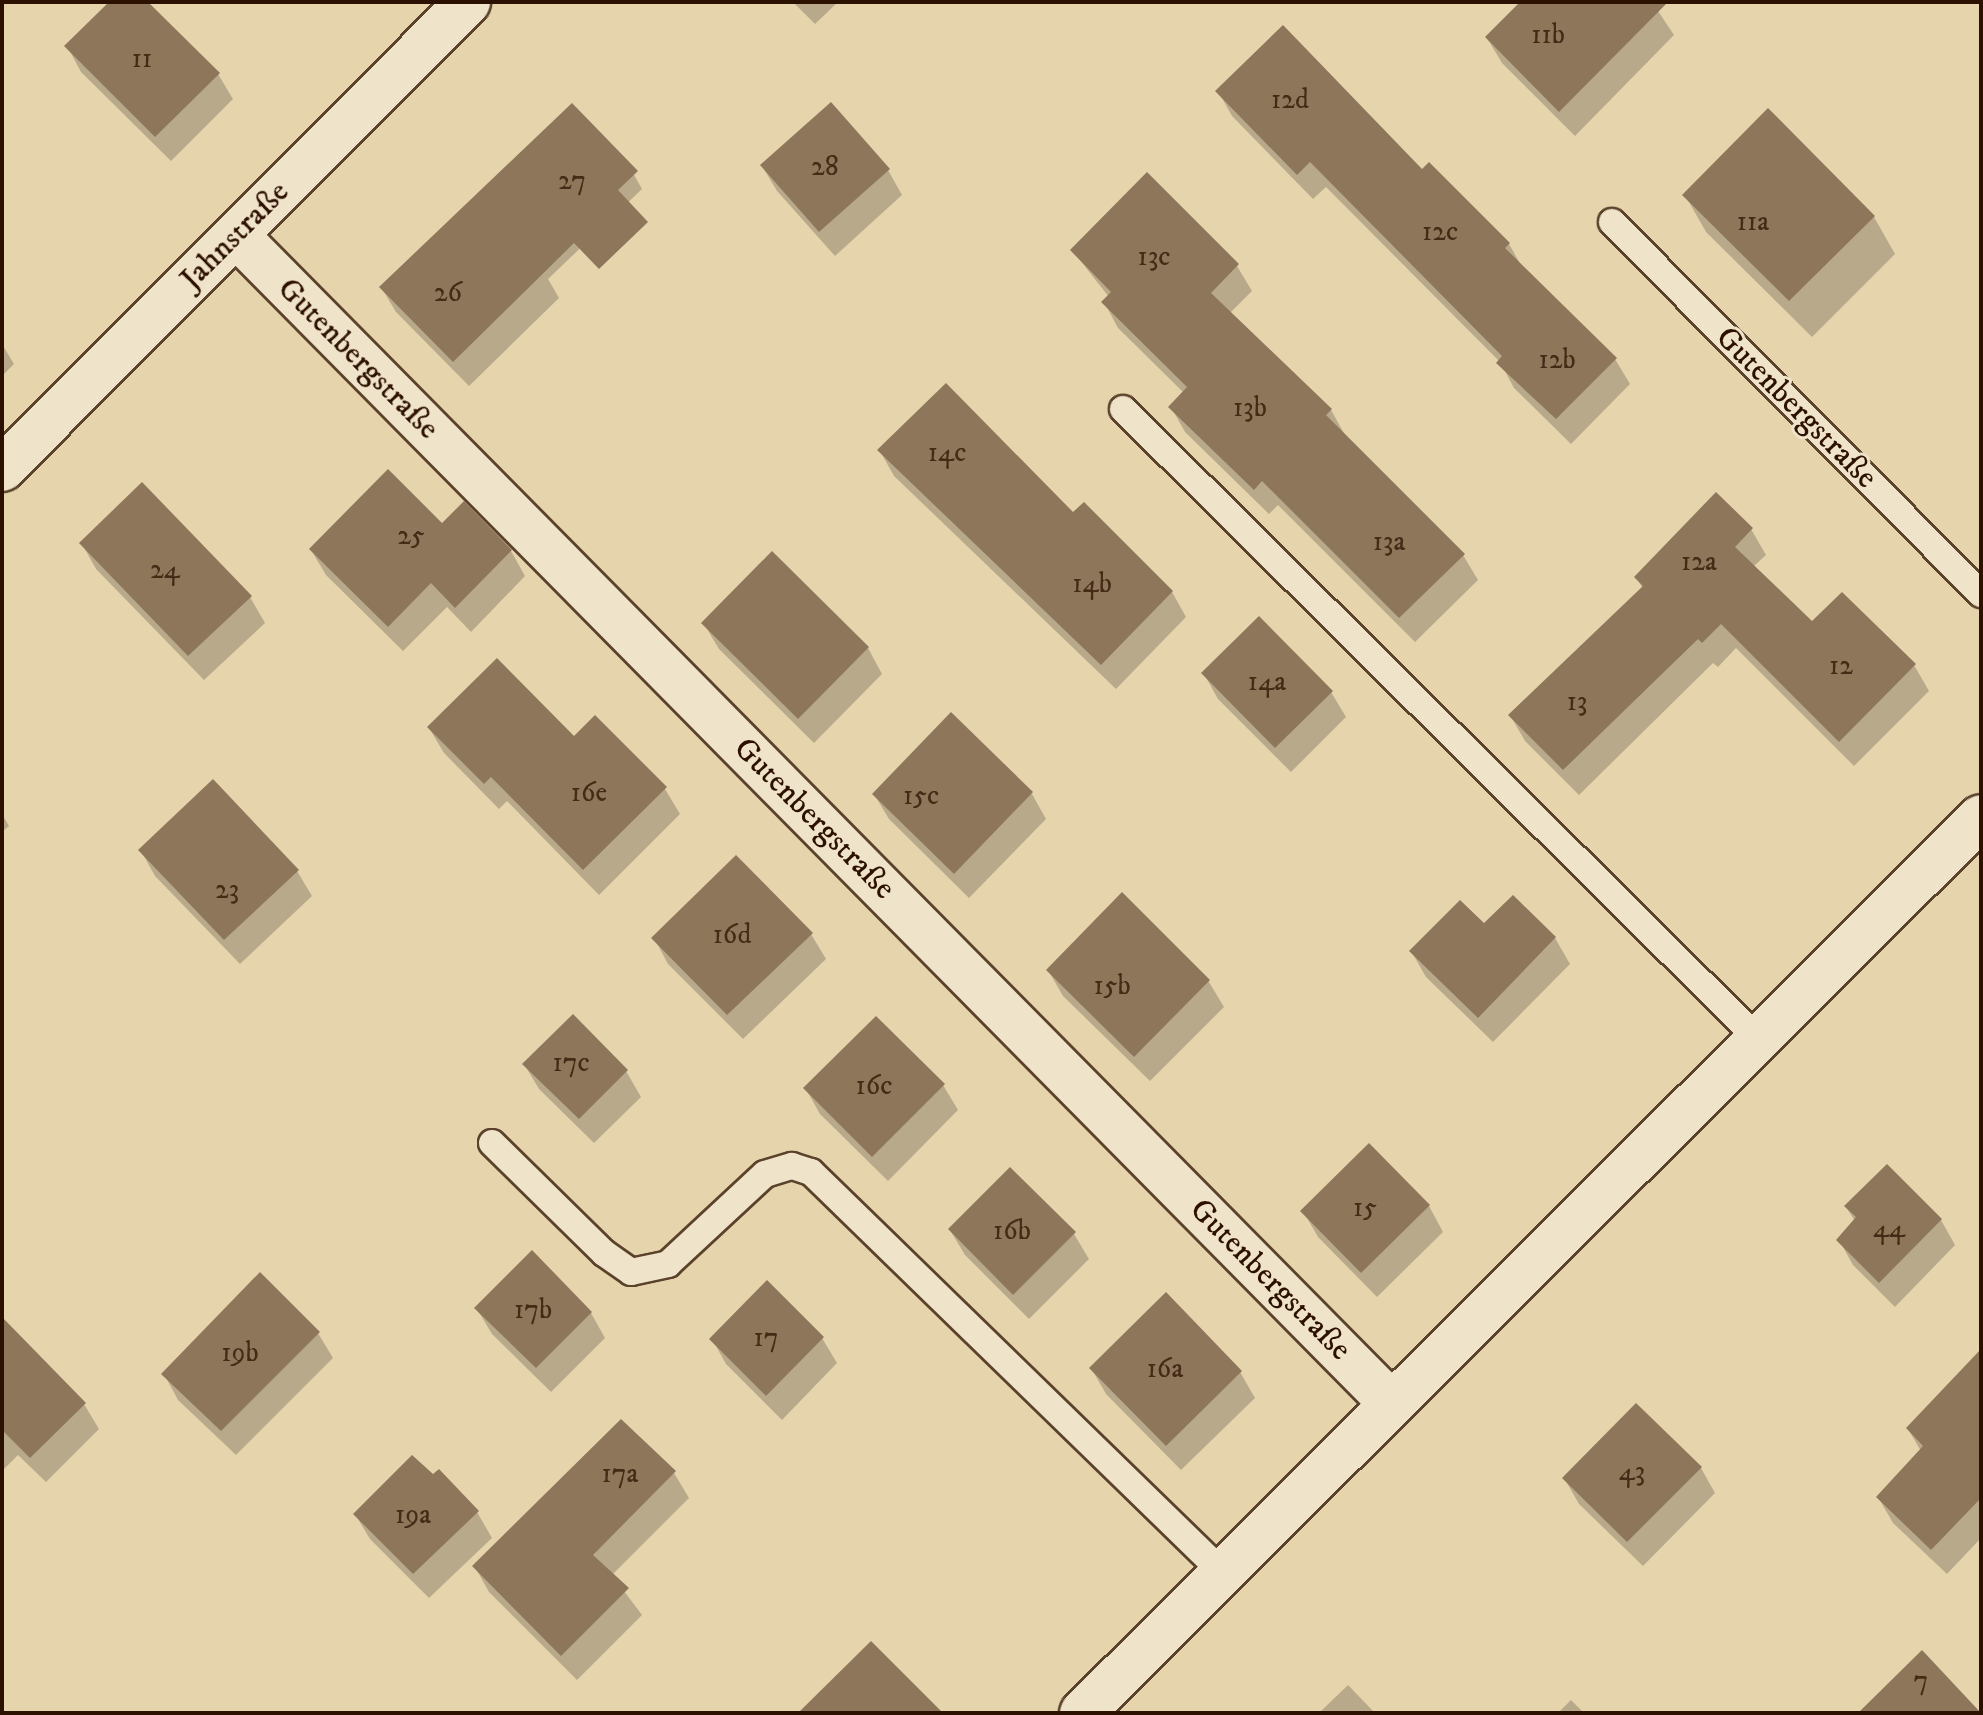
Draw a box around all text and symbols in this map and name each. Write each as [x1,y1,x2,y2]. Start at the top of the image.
house number: 11b [1531,18,1565,52]
house number: 11 [132,42,152,76]
house number: 12d [1271,83,1309,117]
house number: 28 [811,150,839,184]
house number: 27 [558,164,586,198]
street label: Jahnstraße [173,174,297,298]
house number: 11a [1737,205,1769,239]
house number: 12c [1422,215,1458,249]
house number: 13c [1138,240,1170,274]
street label: Gutenbergstraße [269,270,447,448]
house number: 26 [434,276,462,310]
street label: Gutenbergstraße [1707,319,1885,497]
house number: 12b [1538,343,1576,377]
house number: 13b [1233,391,1267,425]
house number: 14c [928,436,966,470]
house number: 25 [397,519,425,553]
house number: 13a [1373,525,1405,559]
house number: 12a [1681,545,1717,579]
house number: 24 [150,553,180,587]
house number: 14b [1072,567,1112,601]
house number: 12 [1829,649,1853,683]
house number: 14a [1248,665,1286,699]
house number: 13 [1567,685,1587,719]
street label: Gutenbergstraße [725,730,903,908]
house number: 16e [571,776,607,810]
house number: 15c [903,779,939,813]
house number: 23 [215,873,239,907]
house number: 16d [713,918,751,952]
house number: 15b [1093,969,1131,1003]
house number: 17c [552,1046,590,1080]
house number: 16c [856,1069,892,1103]
street label: Gutenbergstraße [1181,1191,1359,1369]
house number: 15 [1353,1191,1377,1225]
house number: 44 [1873,1212,1905,1246]
house number: 16b [993,1214,1031,1248]
house number: 17b [514,1293,552,1327]
house number: 17 [753,1321,779,1355]
house number: 19b [221,1336,259,1370]
house number: 16a [1147,1352,1183,1386]
house number: 43 [1619,1455,1645,1489]
house number: 17a [602,1457,638,1491]
house number: 19a [395,1498,431,1532]
house number: 7 [1914,1664,1928,1698]

